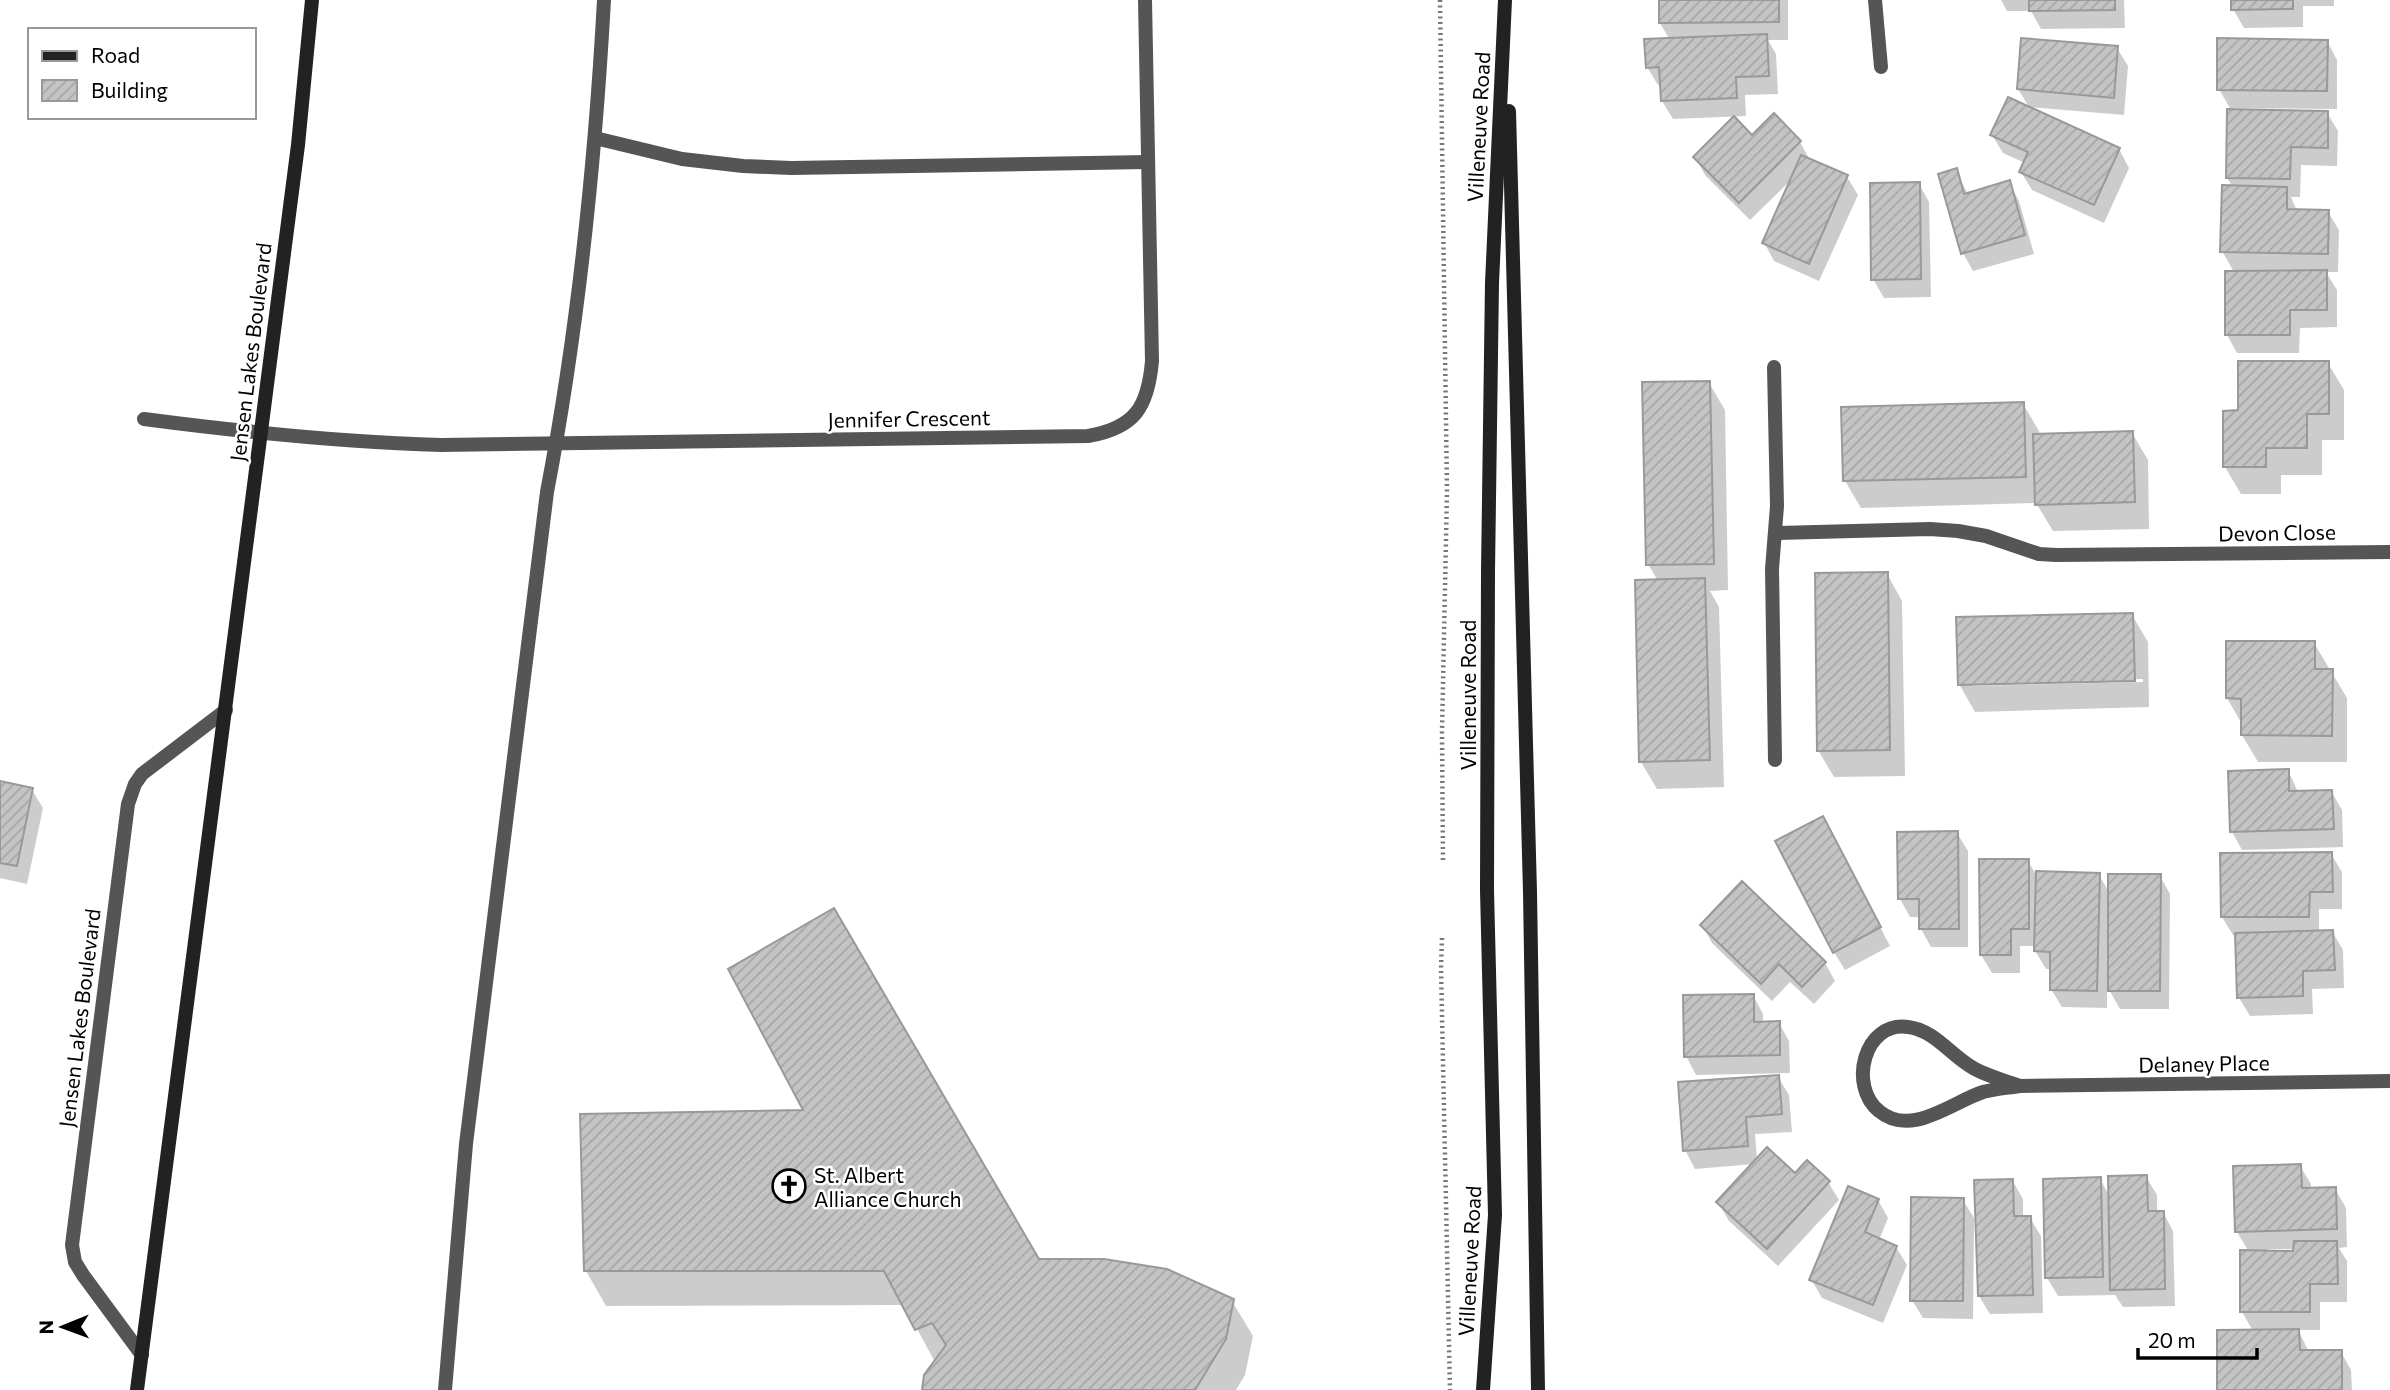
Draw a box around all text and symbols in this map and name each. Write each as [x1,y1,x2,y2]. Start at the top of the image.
legend [28,28,256,119]
text: Road [91,42,140,67]
street label: Villeneuve Road [1462,51,1494,203]
text: Building [91,77,168,102]
street label: Jensen Lakes Boulevard [224,241,276,463]
street label: Jennifer Crescent [827,404,991,432]
street label: Devon Close [2218,518,2336,546]
street label: Villeneuve Road [1455,620,1480,770]
street label: Jensen Lakes Boulevard [53,907,105,1129]
street label: Delaney Place [2138,1049,2270,1077]
place label: St. Albert Alliance Church [814,1162,962,1211]
church icon: St. Albert Alliance Church [770,1167,808,1205]
street label: Villeneuve Road [1453,1185,1485,1337]
north arrow [28,1292,98,1362]
scale bar [2138,1316,2257,1360]
text: N [34,1320,57,1335]
text: 20 m [2148,1327,2196,1352]

